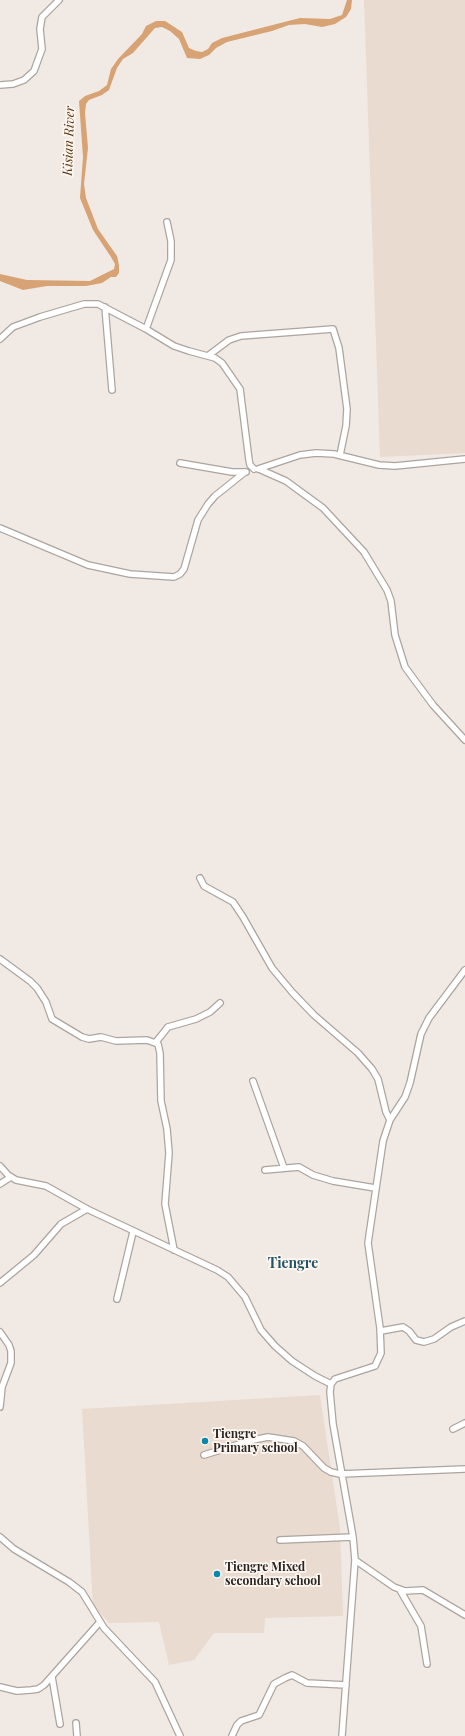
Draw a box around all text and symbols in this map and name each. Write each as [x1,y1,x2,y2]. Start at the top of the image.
water label: Kisian River [60,106,78,176]
district label: Tiengre [268,1256,318,1272]
place label: Tiengre Primary school [213,1427,298,1455]
marker: Tiengre Primary school [200,1436,210,1446]
place label: Tiengre Mixed secondary school [225,1560,321,1588]
marker: Tiengre Mixed secondary school [212,1569,222,1579]

